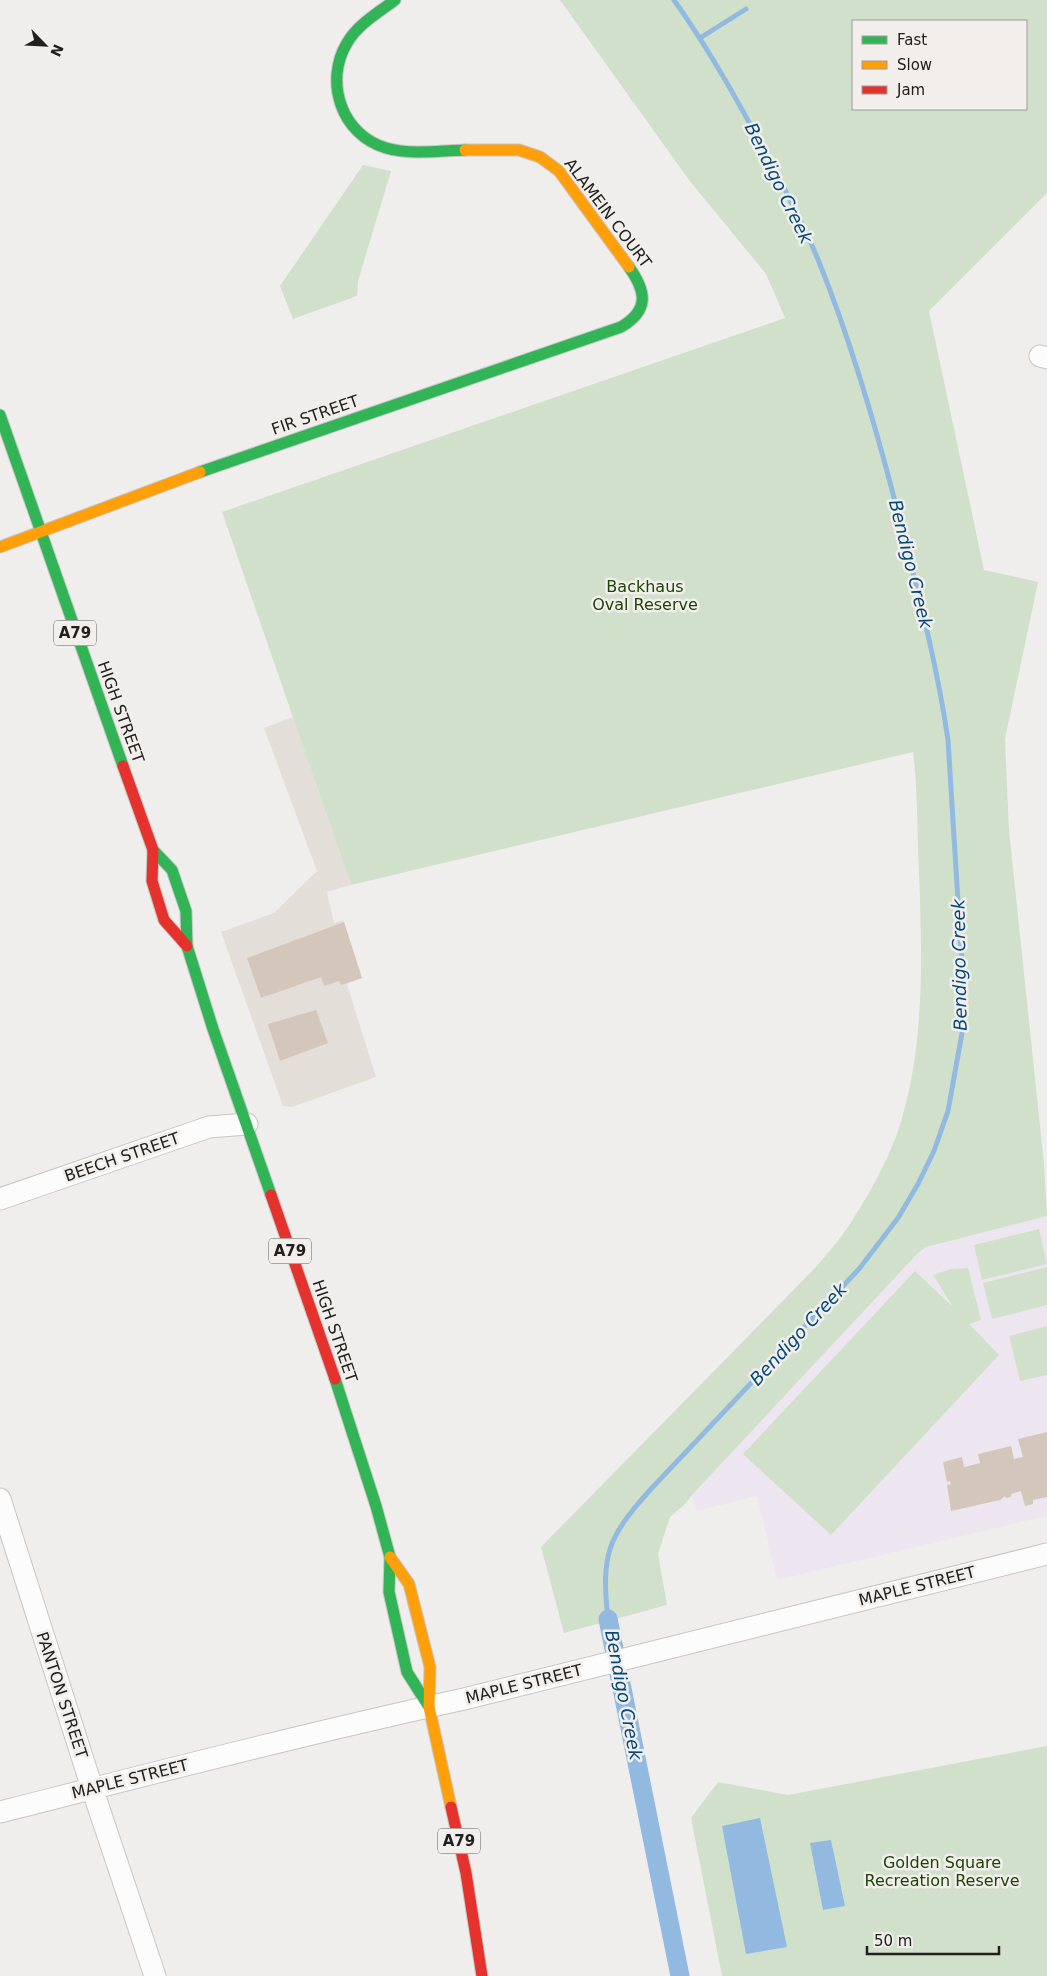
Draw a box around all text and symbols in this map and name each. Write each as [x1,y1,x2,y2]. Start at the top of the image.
north arrow [20,20,70,70]
legend [852,20,1027,110]
text: Fast [897,31,927,49]
text: N [47,42,67,59]
text: Slow [897,56,932,74]
text: Jam [896,81,925,99]
water label: Bendigo Creek [741,119,818,248]
street label: ALAMEIN COURT [561,155,655,272]
street label: FIR STREET [269,391,361,439]
water label: Bendigo Creek [885,497,938,632]
park label: Backhaus Oval Reserve [592,577,698,614]
road number: A79 [54,620,96,646]
street label: HIGH STREET [94,658,148,766]
water label: Bendigo Creek [947,897,971,1031]
street label: BEECH STREET [62,1128,182,1186]
road number: A79 [269,1238,311,1264]
street label: HIGH STREET [309,1277,362,1385]
water label: Bendigo Creek [745,1277,852,1389]
street label: MAPLE STREET [857,1562,978,1610]
water label: Bendigo Creek [601,1628,647,1763]
street label: PANTON STREET [33,1629,92,1761]
street label: MAPLE STREET [464,1660,585,1708]
street label: MAPLE STREET [70,1755,191,1803]
road number: A79 [438,1828,480,1854]
park label: Golden Square Recreation Reserve [865,1853,1019,1890]
scale bar [867,1924,1000,1956]
text: 50 m [874,1932,912,1950]

